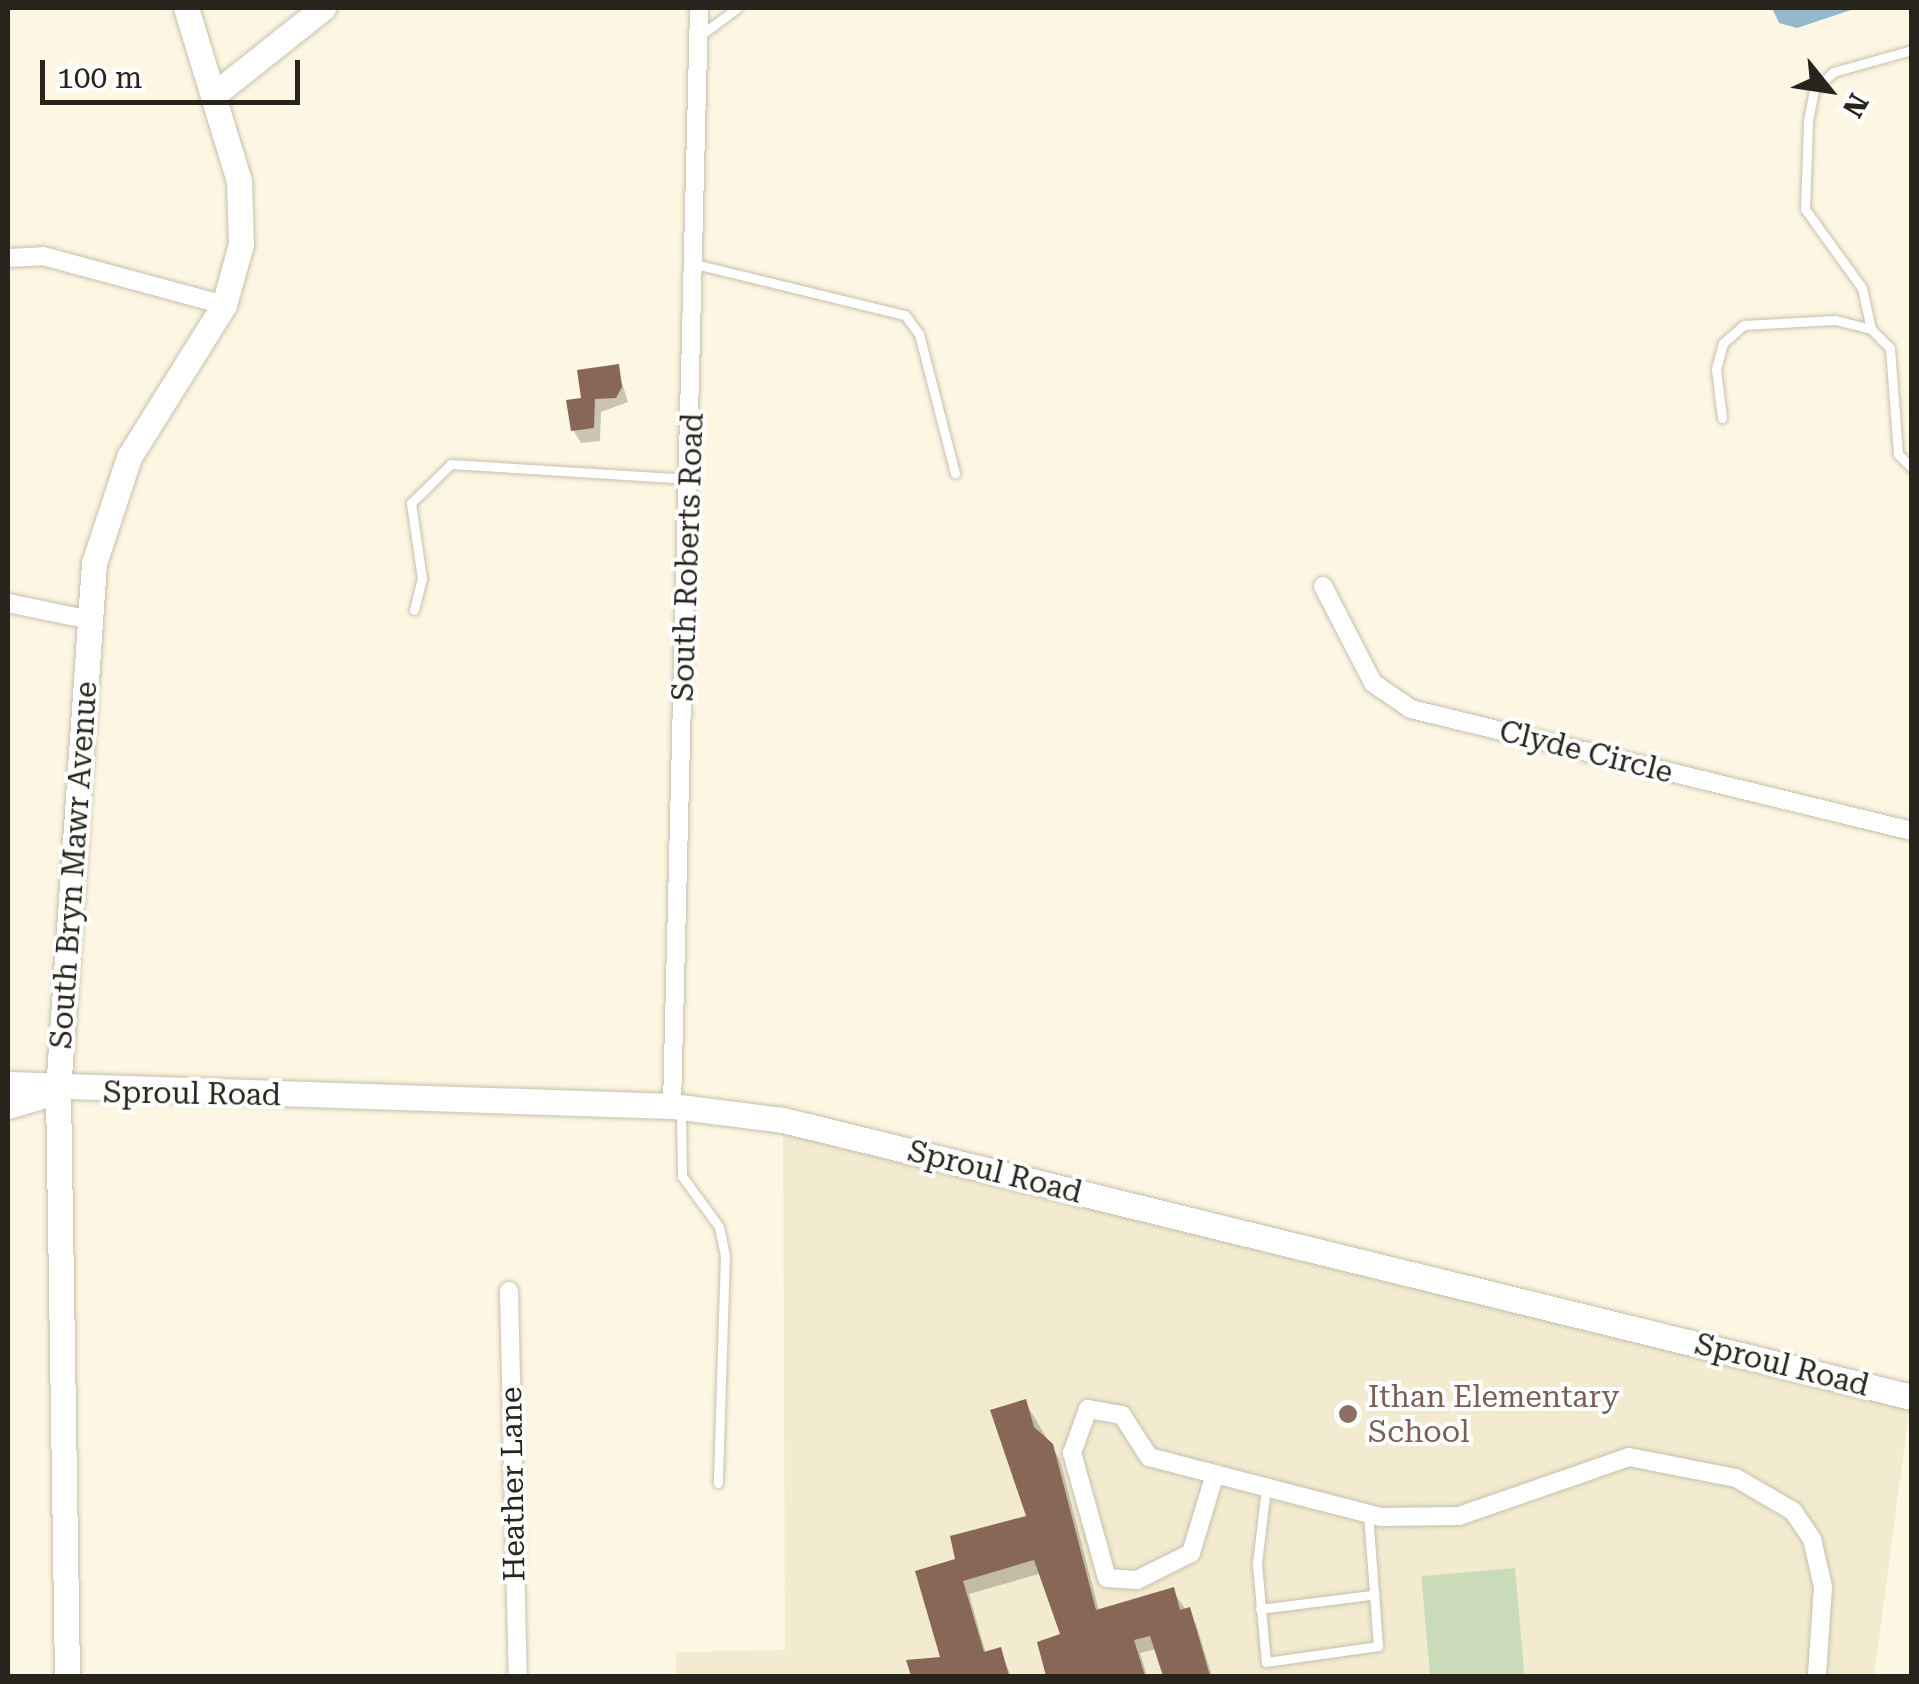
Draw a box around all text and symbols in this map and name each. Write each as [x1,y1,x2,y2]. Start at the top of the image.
scale bar [45,40,305,102]
north arrow [1779,40,1879,140]
text: 100 m [57,60,142,95]
text: N [1836,88,1875,123]
street label: South Roberts Road [665,412,711,702]
street label: South Bryn Mawr Avenue [43,680,105,1050]
street label: Clyde Circle [1496,713,1676,791]
street label: Sproul Road [103,1074,281,1114]
street label: Sproul Road [904,1133,1086,1211]
street label: Sproul Road [1691,1326,1873,1404]
place label: Ithan Elementary School [1368,1379,1619,1450]
street label: Heather Lane [493,1386,533,1582]
marker: Ithan Elementary School [1337,1403,1359,1425]

